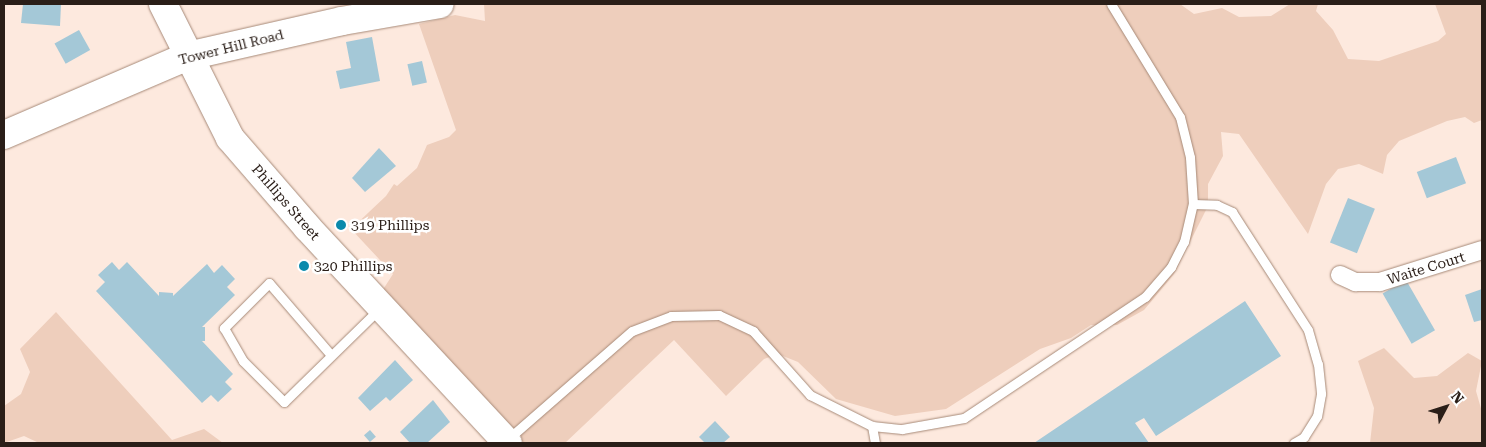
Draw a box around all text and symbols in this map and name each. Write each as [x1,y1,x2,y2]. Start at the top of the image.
street label: Tower Hill Road [177,26,285,68]
street label: Phillips Street [248,161,324,243]
place label: 319 Phillips [351,217,429,233]
marker: 319 Phillips [335,219,347,231]
street label: Waite Court [1385,248,1467,288]
place label: 320 Phillips [314,258,392,274]
marker: 320 Phillips [298,260,310,272]
north arrow [1421,382,1471,432]
text: N [1448,388,1467,407]

